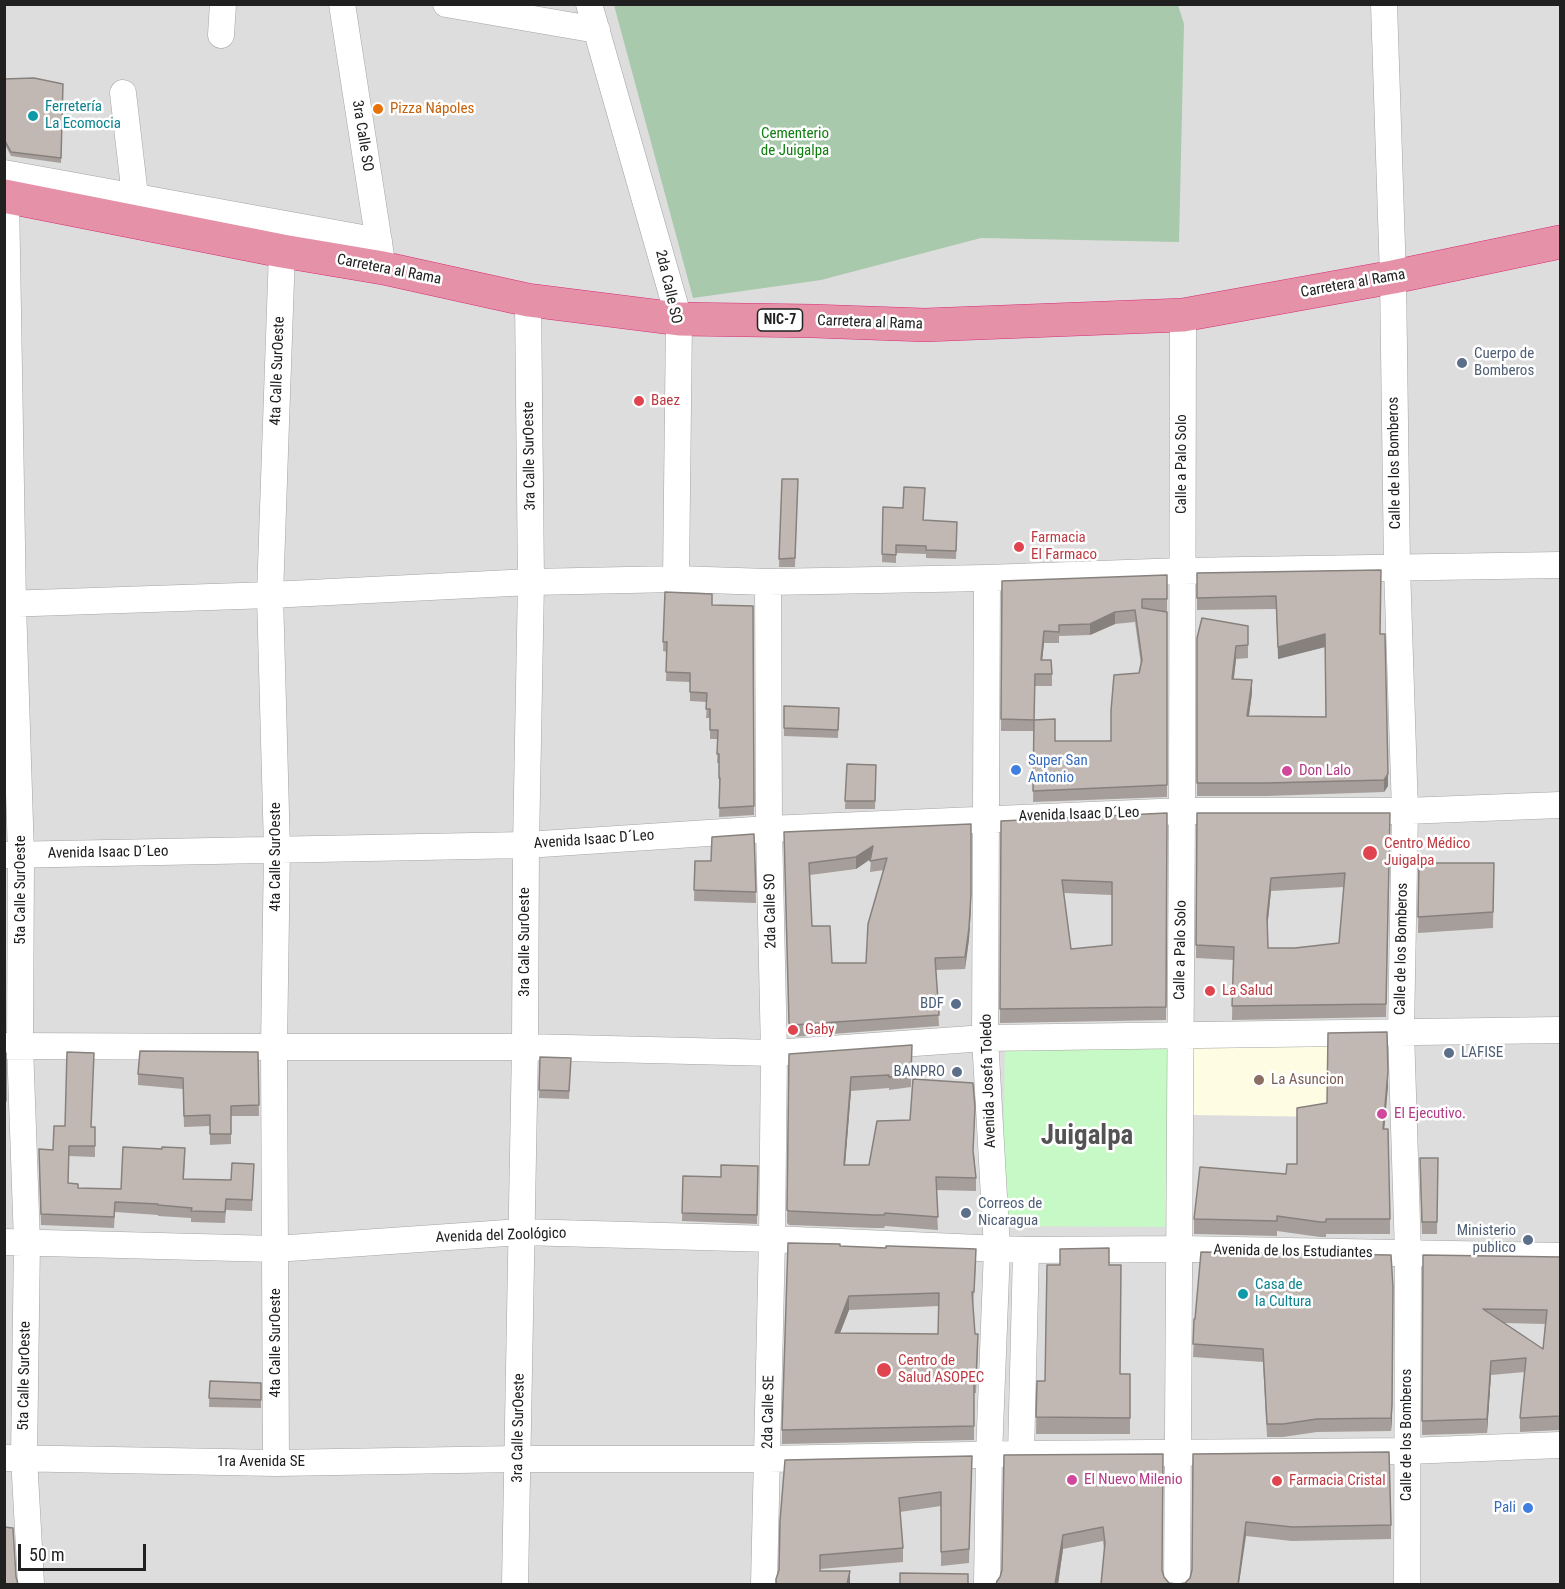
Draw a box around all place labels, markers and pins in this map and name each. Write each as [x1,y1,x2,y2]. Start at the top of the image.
place label: Ferretería La Ecomocia [45,98,121,133]
place label: Pizza Nápoles [390,100,474,118]
marker: Pizza Nápoles [371,102,385,116]
marker: Ferretería La Ecomocia [26,109,40,123]
place label: Cuerpo de Bomberos [1474,345,1534,380]
marker: Cuerpo de Bomberos [1455,356,1469,370]
place label: Baez [651,392,680,410]
marker: Baez [632,394,646,408]
place label: Farmacia El Farmaco [1031,529,1097,564]
marker: Farmacia El Farmaco [1012,540,1026,554]
place label: Super San Antonio [1028,752,1088,787]
place label: Don Lalo [1299,762,1351,780]
marker: Super San Antonio [1009,763,1023,777]
marker: Don Lalo [1280,764,1294,778]
place label: Centro Médico Juigalpa [1384,835,1470,870]
marker: Centro Médico Juigalpa [1361,844,1379,862]
place label: La Salud [1222,982,1273,1000]
marker: La Salud [1203,984,1217,998]
place label: BDF [920,995,944,1013]
marker: BDF [949,997,963,1011]
place label: Gaby [805,1021,835,1039]
marker: Gaby [786,1023,800,1037]
place label: LAFISE [1461,1044,1503,1062]
marker: LAFISE [1442,1046,1456,1060]
place label: BANPRO [894,1063,945,1081]
marker: BANPRO [950,1065,964,1079]
place label: La Asuncion [1271,1071,1344,1089]
marker: La Asuncion [1252,1073,1266,1087]
place label: El Ejecutivo. [1394,1105,1466,1123]
marker: El Ejecutivo. [1375,1107,1389,1121]
place label: Correos de Nicaragua [978,1195,1042,1230]
marker: Correos de Nicaragua [959,1206,973,1220]
place label: Ministerio publico [1457,1222,1516,1257]
marker: Ministerio publico [1521,1233,1535,1247]
place label: Casa de la Cultura [1255,1276,1311,1311]
marker: Casa de la Cultura [1236,1287,1250,1301]
place label: Centro de Salud ASOPEC [898,1352,984,1387]
marker: Centro de Salud ASOPEC [875,1361,893,1379]
place label: El Nuevo Milenio [1084,1471,1183,1489]
place label: Farmacia Cristal [1289,1472,1386,1490]
marker: El Nuevo Milenio [1065,1473,1079,1487]
marker: Farmacia Cristal [1270,1474,1284,1488]
place label: Pali [1494,1499,1516,1517]
marker: Pali [1521,1501,1535,1515]

